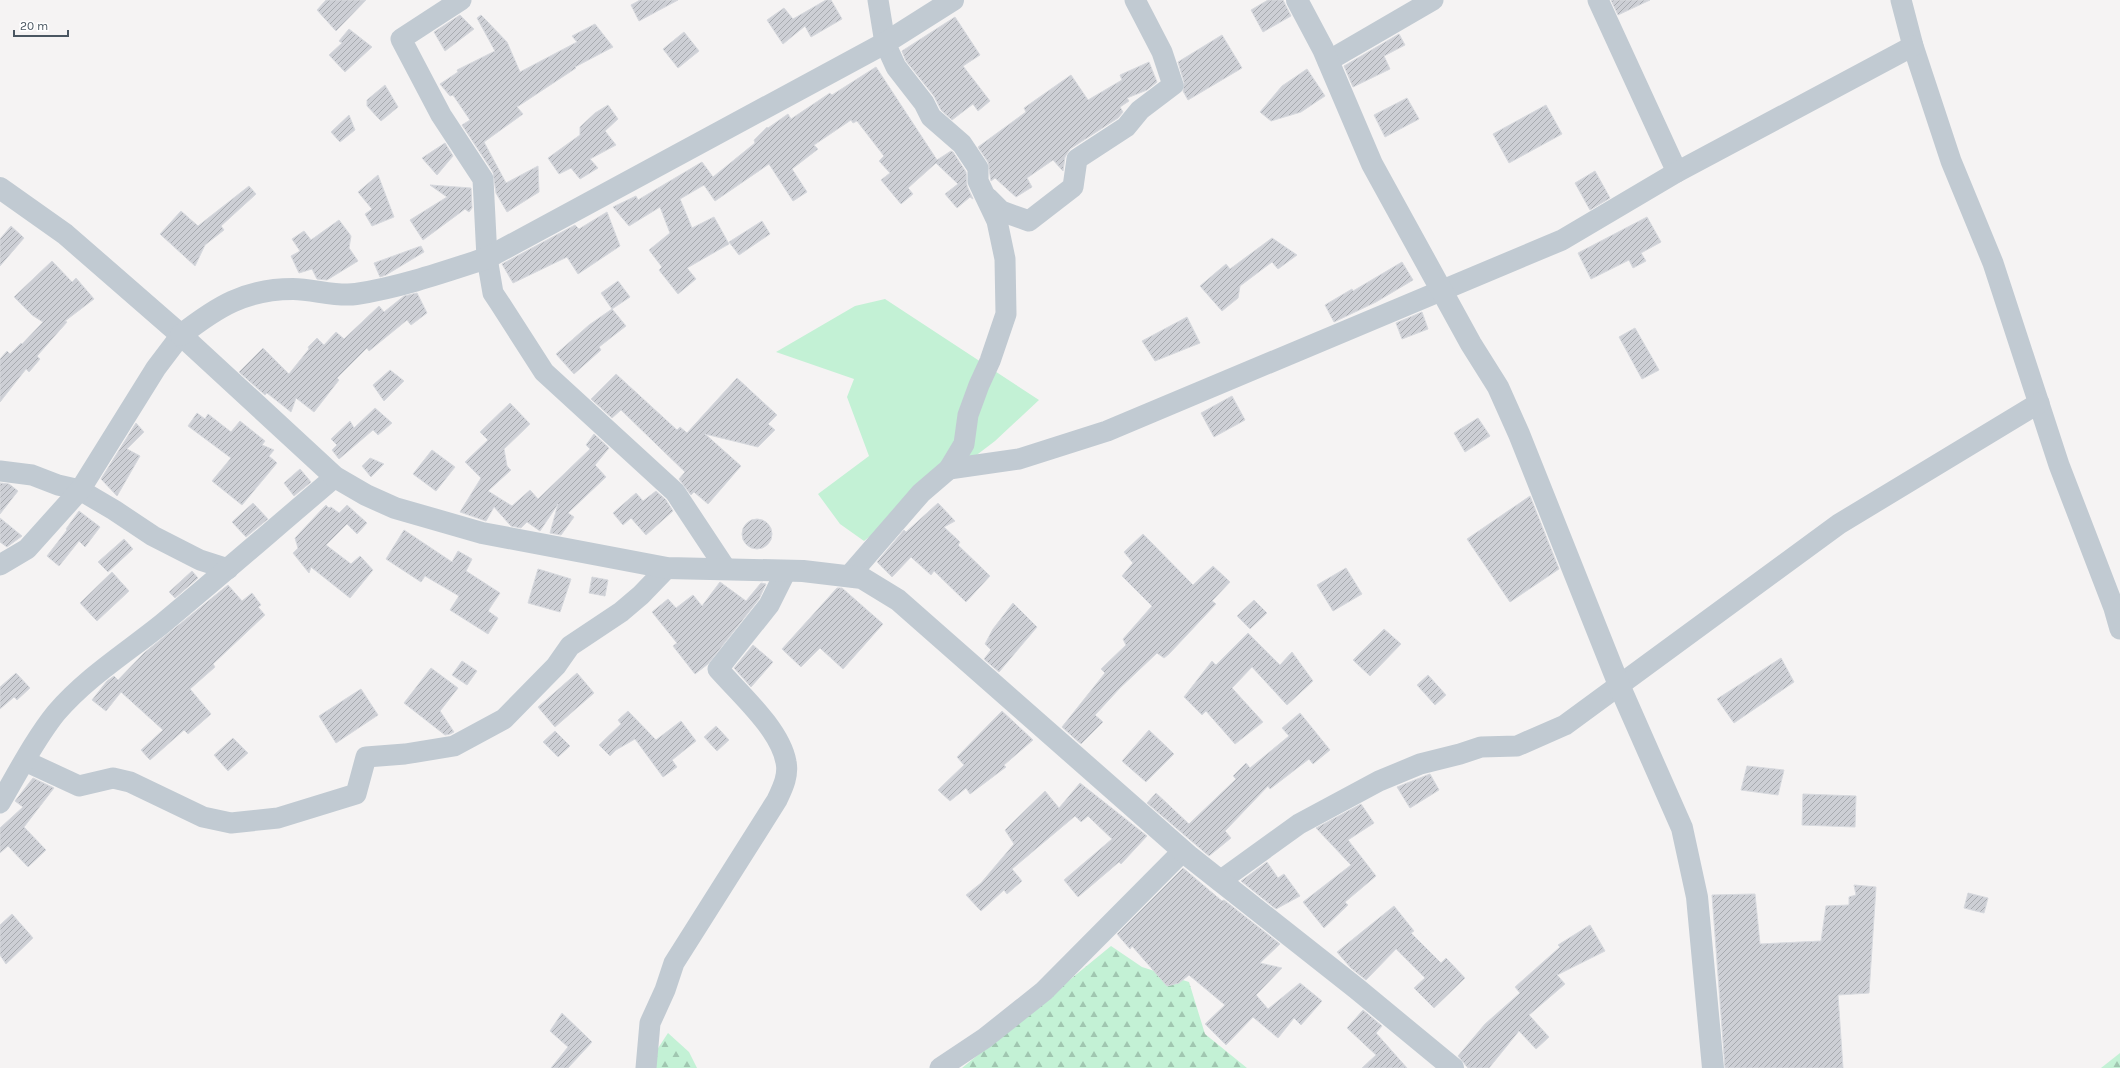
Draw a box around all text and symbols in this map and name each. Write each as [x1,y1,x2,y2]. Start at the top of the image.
scale bar [14,12,68,38]
text: 20 m [20,19,48,33]

